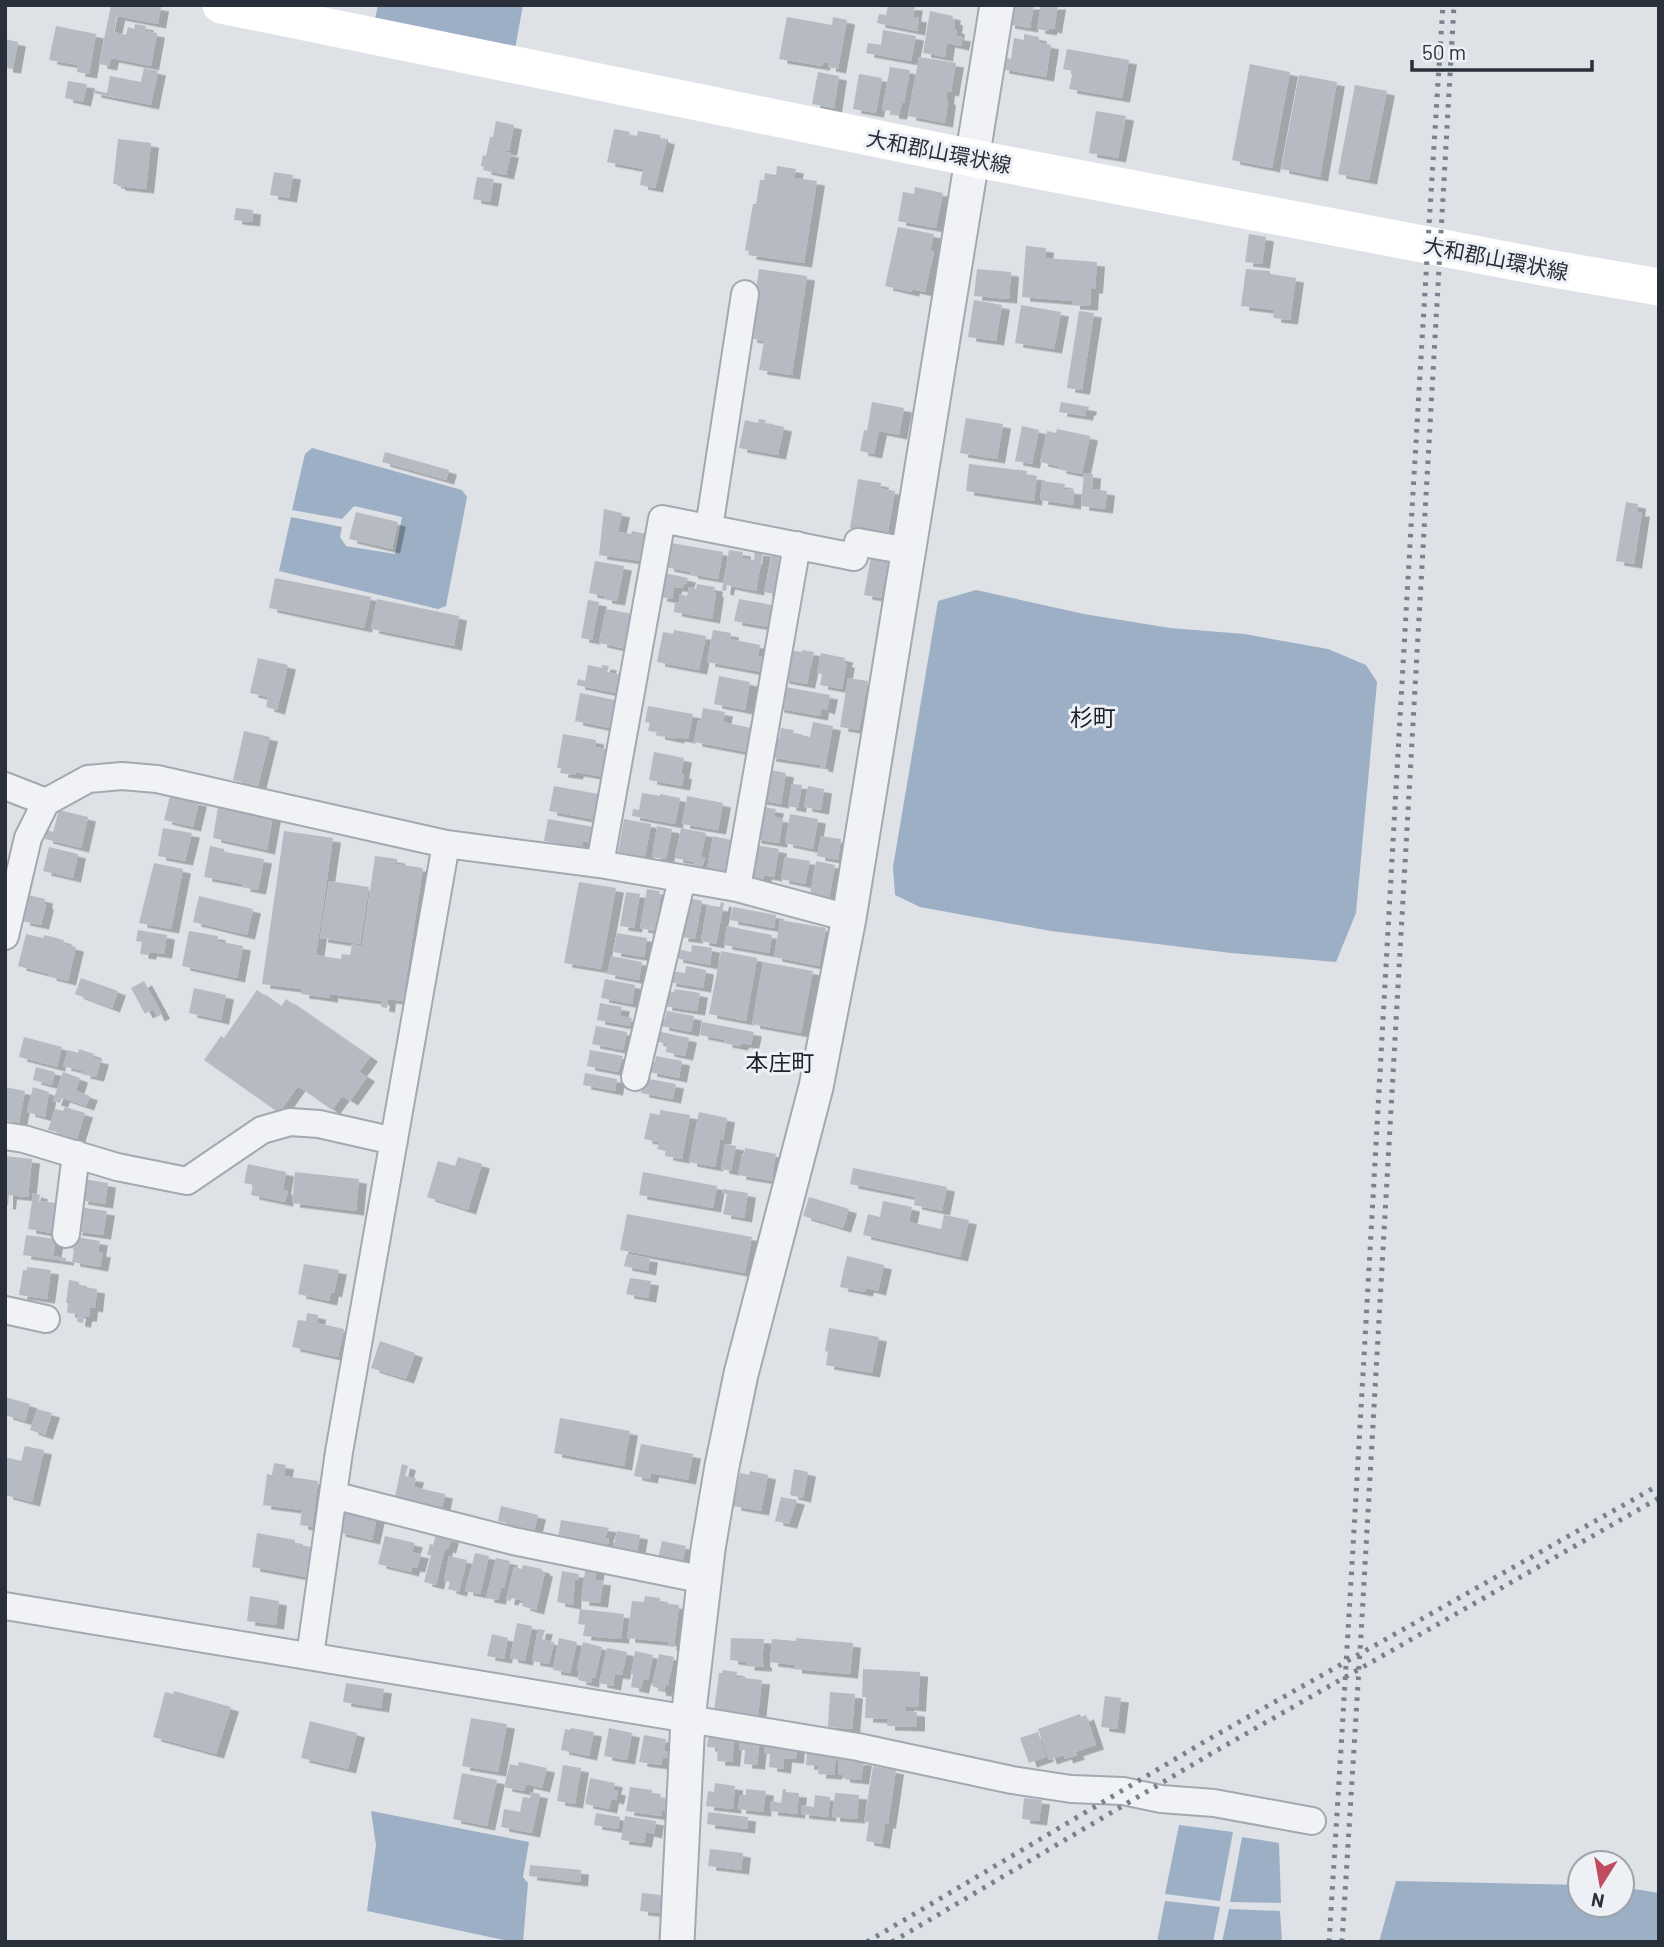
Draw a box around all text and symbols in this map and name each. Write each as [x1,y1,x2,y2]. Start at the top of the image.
scale bar [1412,28,1592,72]
text: 50 m [1422,39,1466,64]
street label: 大和郡山環状線 [864,125,1014,177]
street label: 大和郡山環状線 [1421,232,1571,284]
district label: 杉町 [1070,703,1116,731]
district label: 本庄町 [746,1048,815,1076]
north arrow [1566,1849,1636,1919]
text: N [1589,1889,1606,1914]

